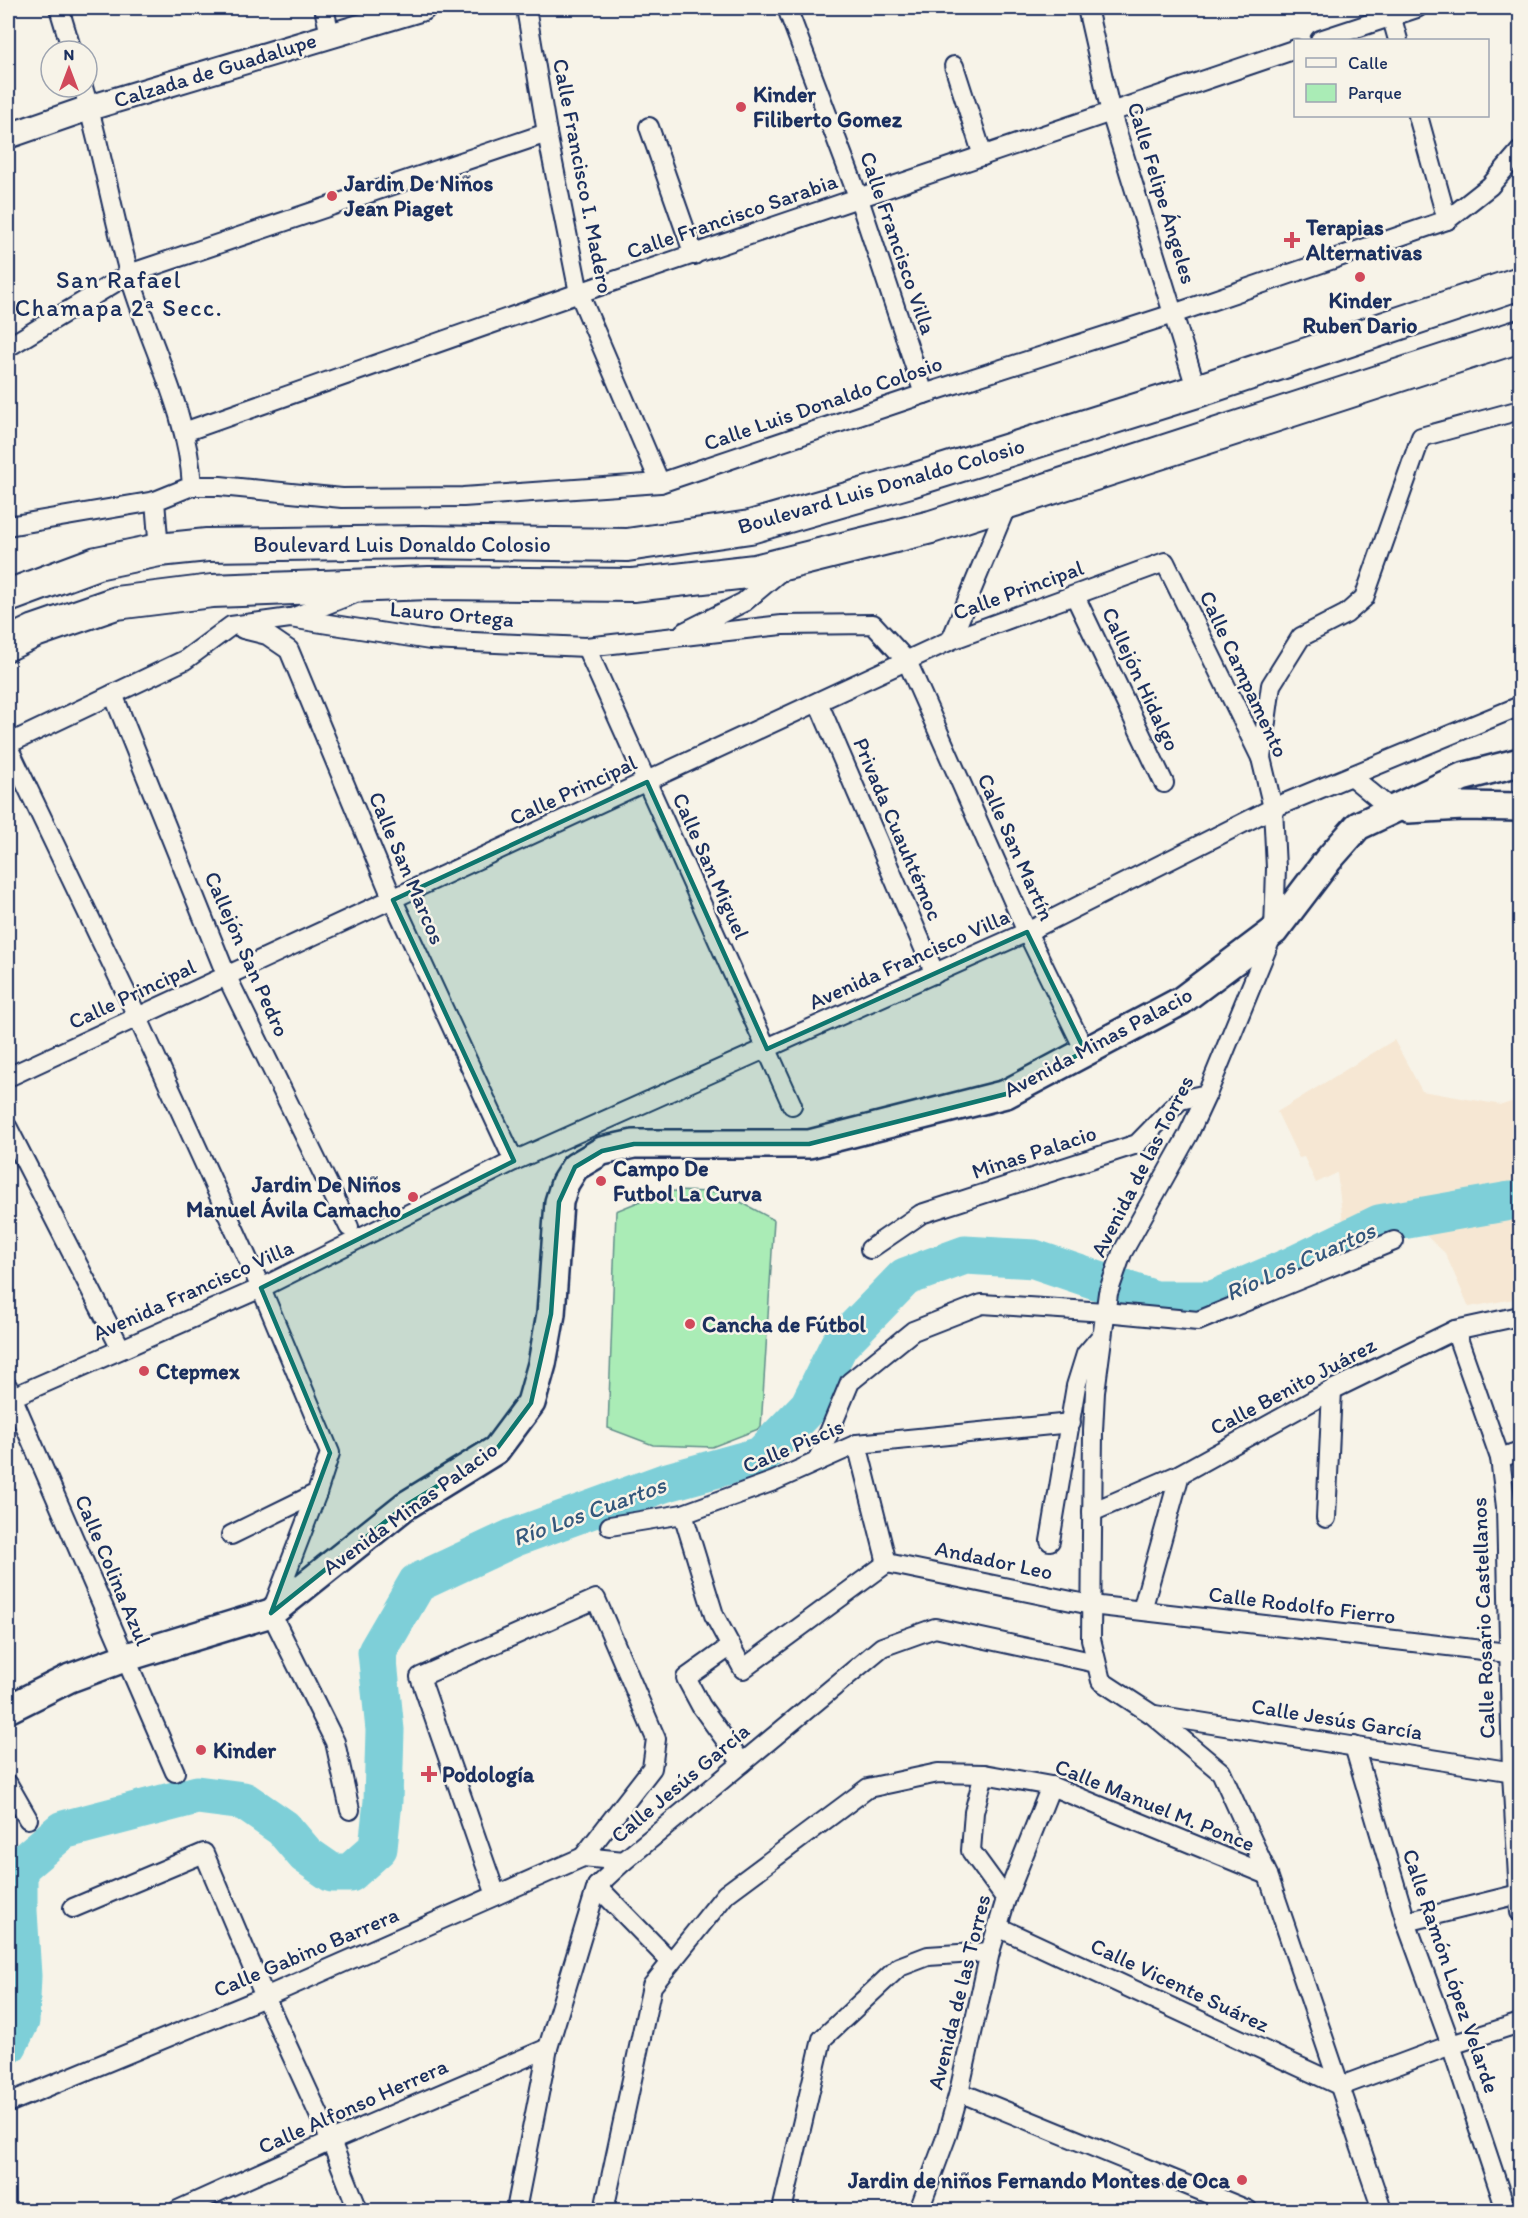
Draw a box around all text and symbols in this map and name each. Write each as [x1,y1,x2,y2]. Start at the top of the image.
street label: Calzada de Guadalupe [110,26,320,114]
north arrow [39,39,99,99]
legend [1294,39,1489,117]
text: N [64,45,74,64]
text: Calle [1348,52,1388,74]
street label: Calle Francisco I. Madero [547,56,619,296]
place label: Kinder Filiberto Gomez [753,81,903,133]
text: Parque [1348,82,1402,104]
street label: Calle Felipe Ángeles [1122,99,1202,287]
marker: Kinder Filiberto Gomez [734,100,748,114]
street label: Calle Francisco Villa [854,148,942,339]
street label: Calle Francisco Sarabia [623,167,842,265]
place label: Jardin De Niños Jean Piaget [343,170,494,222]
marker: Jardin De Niños Jean Piaget [325,189,339,203]
place label: Terapias Alternativas [1305,214,1422,266]
marker: Terapias Alternativas [1283,231,1301,249]
district label: San Rafael Chamapa 2ª Secc. [15,265,223,322]
marker: Kinder Ruben Dario [1353,270,1367,284]
place label: Kinder Ruben Dario [1303,287,1417,339]
street label: Calle Luis Donaldo Colosio [700,349,946,457]
street label: Boulevard Luis Donaldo Colosio [734,432,1028,540]
street label: Boulevard Luis Donaldo Colosio [253,531,551,558]
street label: Calle Principal [949,554,1087,626]
street label: Calle Campamento [1194,586,1294,762]
street label: Lauro Ortega [389,595,515,633]
street label: Callejón Hidalgo [1096,603,1186,755]
street label: Privada Cuauhtémoc [847,733,949,925]
street label: Calle Principal [505,749,641,831]
street label: Calle San Martín [971,769,1061,925]
street label: Calle San Marcos [363,788,451,948]
street label: Calle San Miguel [667,789,755,943]
street label: Callejón San Pedro [198,867,296,1041]
street label: Avenida Francisco Villa [804,902,1014,1015]
street label: Calle Principal [64,953,200,1035]
street label: Avenida Minas Palacio [999,981,1197,1103]
street label: Avenida de las Torres [1084,1071,1200,1261]
street label: Minas Palacio [968,1119,1100,1185]
place label: Campo De Futbol La Curva [613,1155,762,1207]
place label: Jardin De Niños Manuel Ávila Camacho [186,1171,401,1223]
marker: Campo De Futbol La Curva [594,1174,608,1188]
marker: Jardin De Niños Manuel Ávila Camacho [406,1190,420,1204]
water label: Río Los Cuartos [1221,1214,1381,1307]
street label: Avenida Francisco Villa [88,1233,298,1346]
place label: Cancha de Fútbol [702,1311,866,1338]
marker: Cancha de Fútbol [683,1317,697,1331]
street label: Calle Benito Juárez [1205,1331,1381,1441]
place label: Ctepmex [156,1358,241,1385]
marker: Ctepmex [137,1364,151,1378]
street label: Calle Piscis [738,1413,848,1479]
street label: Avenida Minas Palacio [317,1435,503,1581]
water label: Río Los Cuartos [508,1469,671,1552]
street label: Calle Colina Azul [69,1490,157,1650]
street label: Calle Rosario Castellanos [1465,1497,1501,1739]
street label: Andador Leo [933,1534,1055,1586]
street label: Calle Rodolfo Fierro [1207,1580,1397,1630]
street label: Calle Jesús García [1250,1692,1425,1746]
street label: Calle Jesús García [605,1717,755,1849]
place label: Kinder [213,1737,277,1764]
marker: Kinder [194,1743,208,1757]
street label: Calle Manuel M. Ponce [1051,1753,1259,1857]
place label: Podología [442,1761,535,1788]
marker: Podología [420,1765,438,1783]
street label: Calle Ramón López Velarde [1397,1845,1505,2097]
street label: Avenida de las Torres [922,1891,996,2093]
street label: Calle Gabino Barrera [209,1901,403,2003]
street label: Calle Vicente Suárez [1086,1932,1274,2038]
street label: Calle Alfonso Herrera [254,2052,452,2160]
place label: Jardin de niños Fernando Montes de Oca [847,2167,1231,2194]
marker: Jardin de niños Fernando Montes de Oca [1235,2173,1249,2187]

